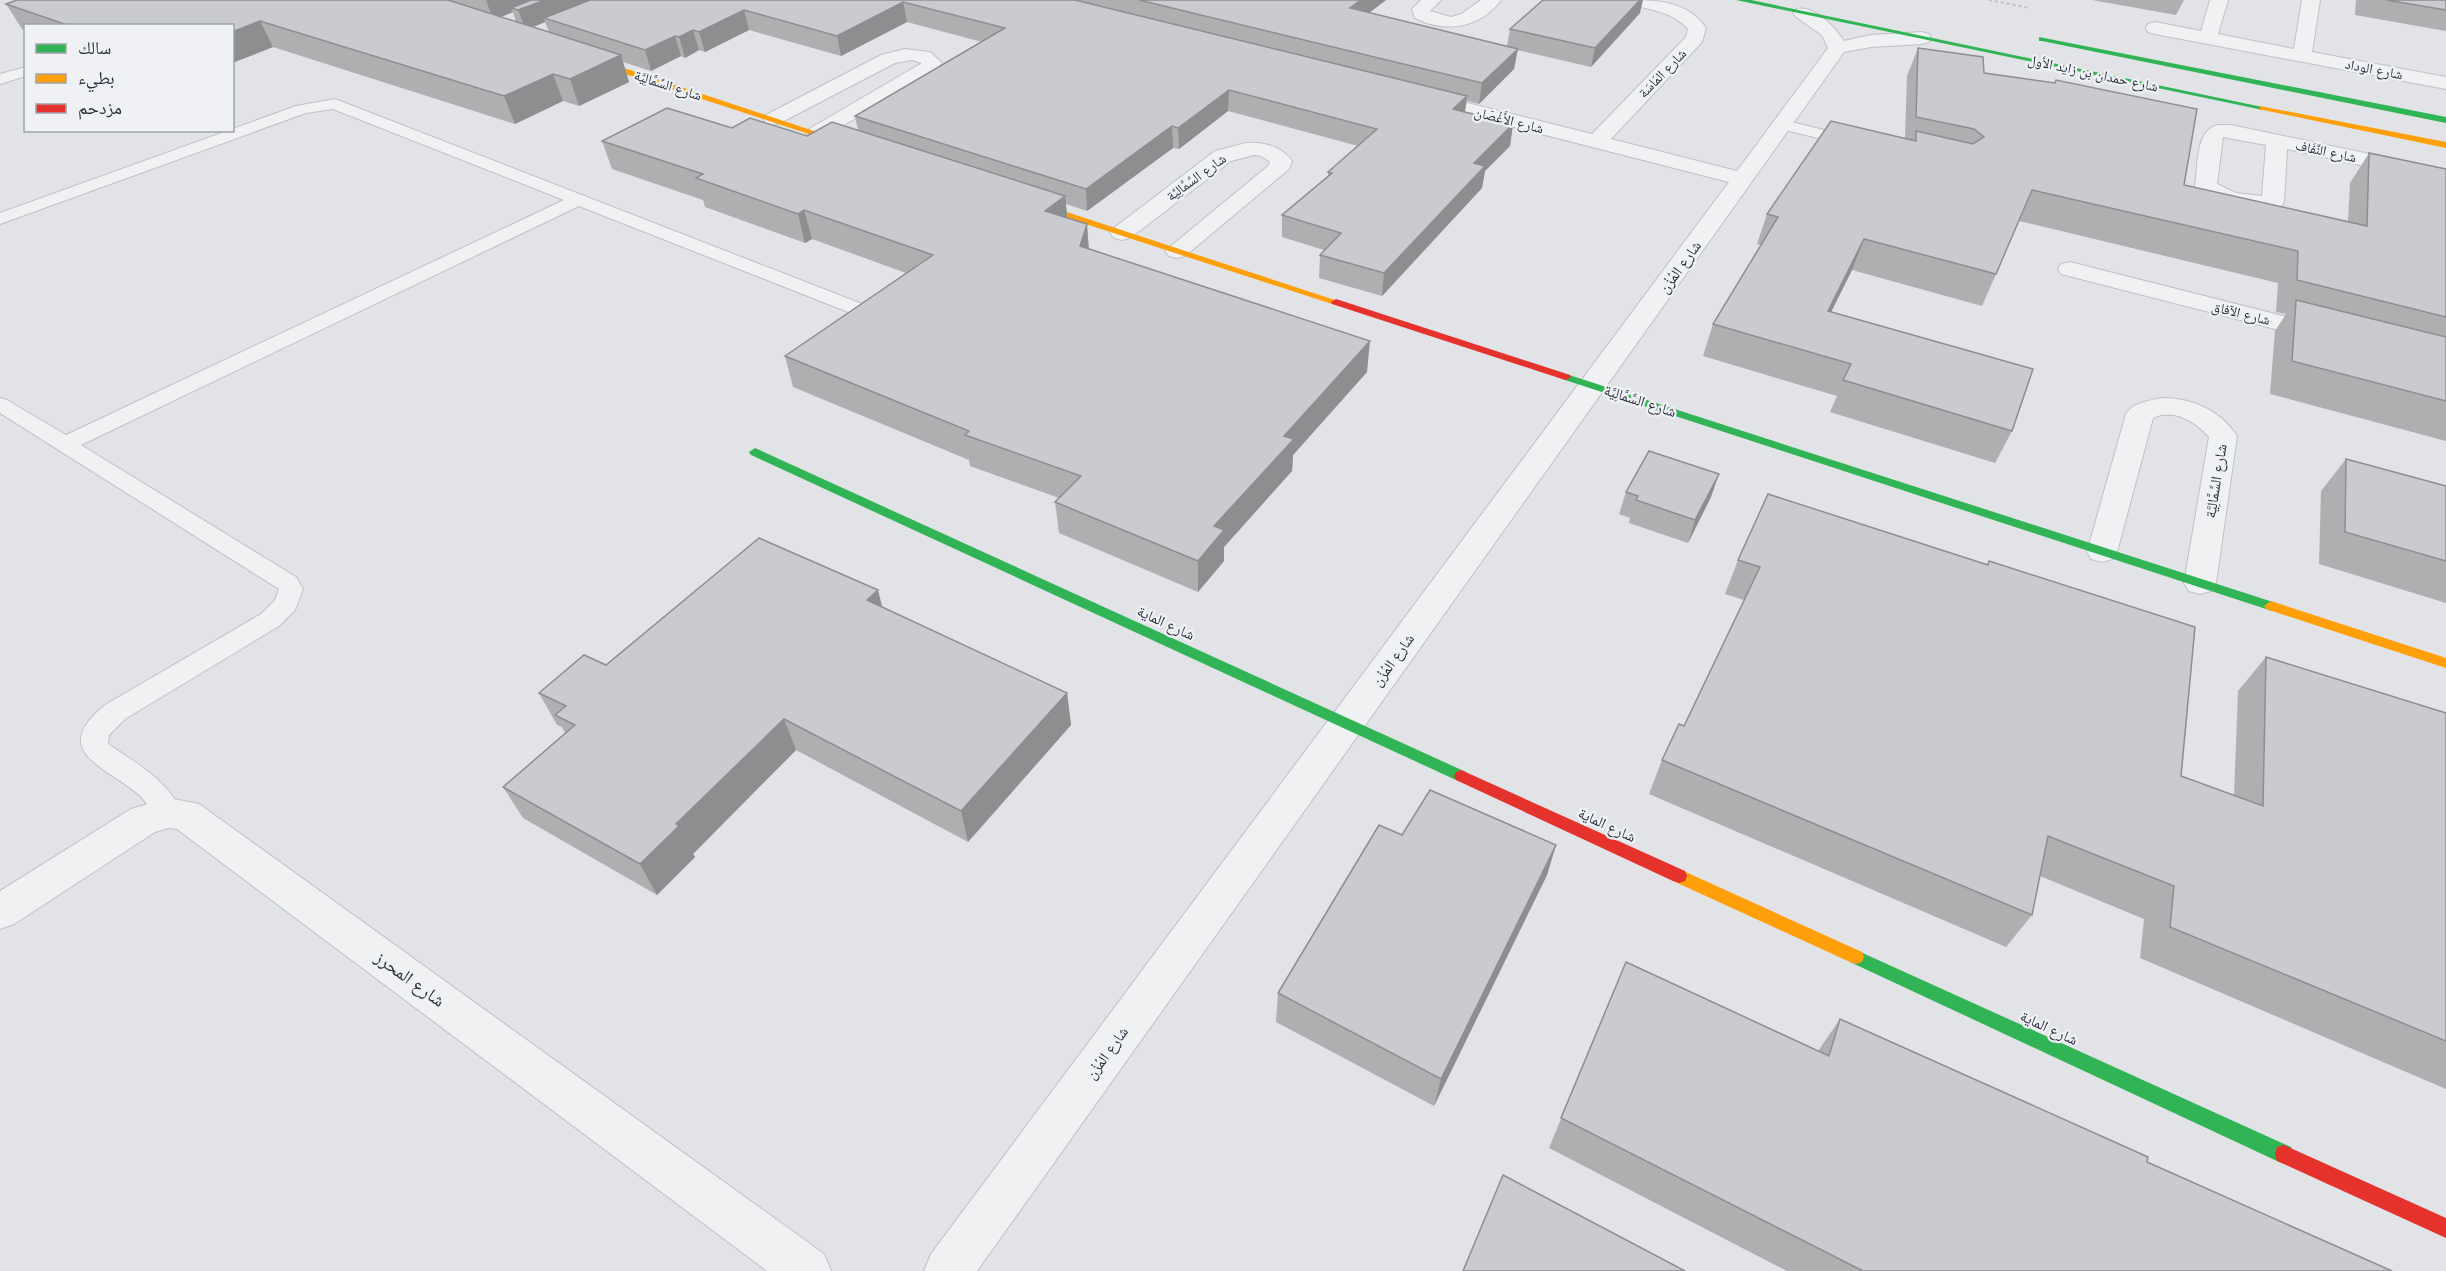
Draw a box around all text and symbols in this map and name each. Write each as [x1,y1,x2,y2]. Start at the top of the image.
legend [24,24,234,132]
text: سالك [78,37,111,58]
street label: شارع المَاسَة [1634,45,1691,102]
street label: شارع حمدان بن زايد الأول [2026,50,2160,97]
street label: شارع الوداد [2343,55,2404,84]
street label: شارع السَّمَّالِيَّة [632,66,704,105]
text: بطيء [78,67,115,93]
text: مزدحم [78,97,122,120]
street label: شارع الأَغْصَان [1472,103,1546,138]
street label: شارع النِّفَاف [2294,136,2358,167]
street label: شارع السَّمَّالِيَّة [1162,149,1230,206]
street label: شارع المُزْن [1654,237,1706,297]
street label: شارع الآفاق [2210,297,2272,330]
street label: شارع السَّمَّالِيَّة [1601,380,1679,422]
street label: شارع السَّمَّالِيَّة [2200,442,2232,519]
street label: شارع الماية [1134,601,1198,645]
street label: شارع المُزْن [1367,630,1419,690]
street label: شارع الماية [1575,803,1639,847]
street label: شارع المحرز [370,946,449,1012]
street label: شارع الماية [2017,1006,2081,1050]
street label: شارع المُزْن [1081,1023,1133,1083]

